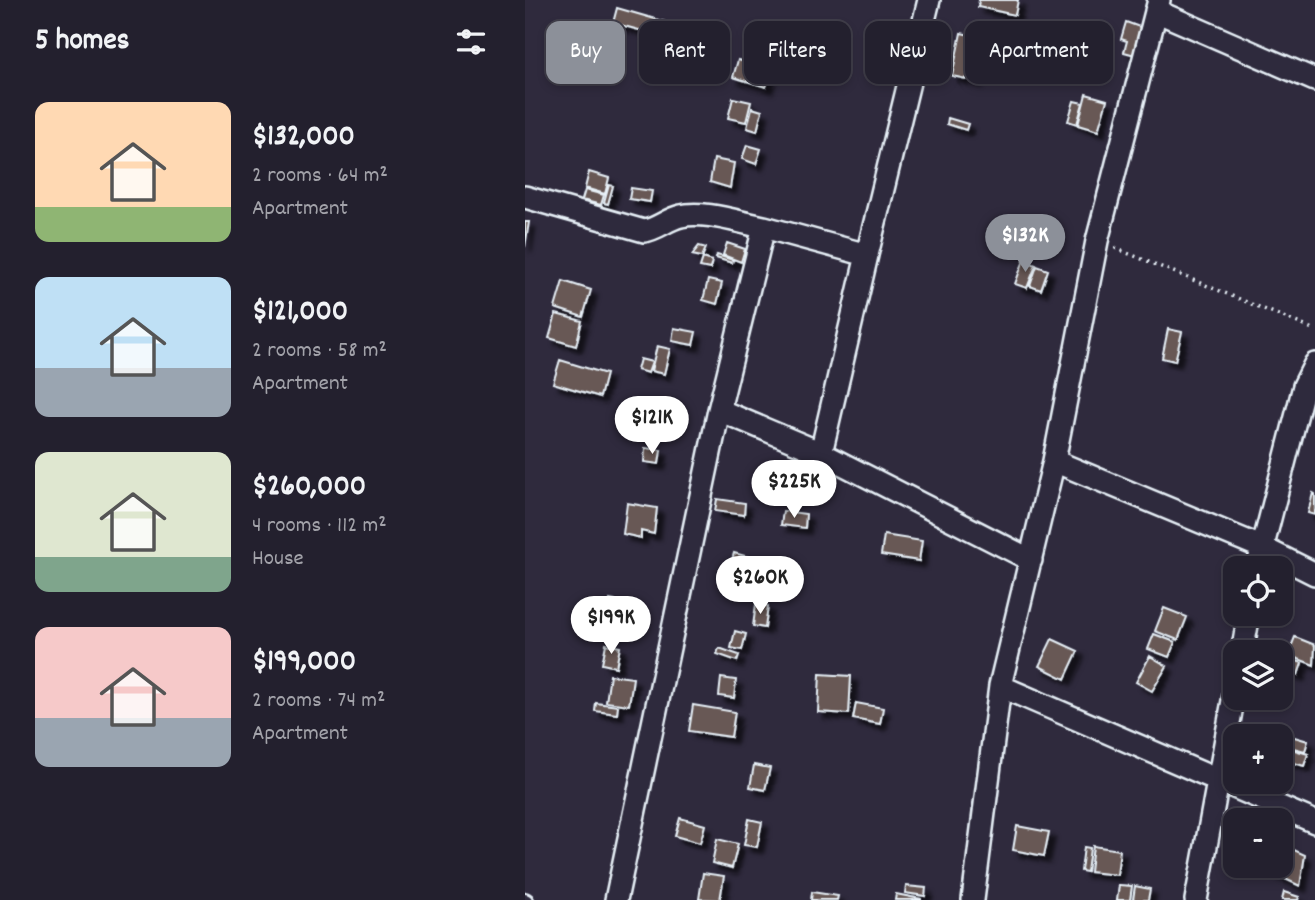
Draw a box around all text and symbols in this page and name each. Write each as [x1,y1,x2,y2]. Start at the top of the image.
text: 5 homes [35,21,129,64]
chip: Buy [546,21,625,84]
chip: Rent [639,21,730,84]
chip: Filters [744,21,851,84]
chip: New [865,21,951,84]
chip: Apartment [965,21,1113,84]
icon: filters [452,23,490,61]
text: $132,000 [252,117,355,160]
icon: home [91,130,175,214]
text: 2 rooms · 64 m² [252,160,388,193]
text: Apartment [252,193,348,226]
pin: $132K [976,215,1074,274]
text: $132K [1001,220,1049,253]
text: $121,000 [252,292,348,335]
icon: home [91,305,175,389]
text: 2 rooms · 58 m² [252,335,387,368]
text: Apartment [252,368,348,401]
pin: $121K [603,396,701,456]
text: $121K [631,402,673,435]
pin: $225K [745,461,843,520]
text: $225K [767,466,821,499]
text: $260,000 [252,467,366,510]
icon: home [91,480,175,564]
text: 4 rooms · 112 m² [252,510,387,543]
text: House [252,543,304,576]
pin: $260K [711,556,809,616]
map controls [1223,556,1293,878]
button: locate [1223,556,1293,626]
text: $260K [732,562,788,595]
pin: $199K [562,596,660,656]
text: $199K [587,602,635,635]
button: layers [1223,640,1293,710]
text: $199,000 [252,642,356,685]
icon: home [91,655,175,739]
text: 2 rooms · 74 m² [252,685,385,718]
text: Apartment [252,718,348,751]
button: + [1223,724,1293,794]
button: − [1223,808,1293,878]

